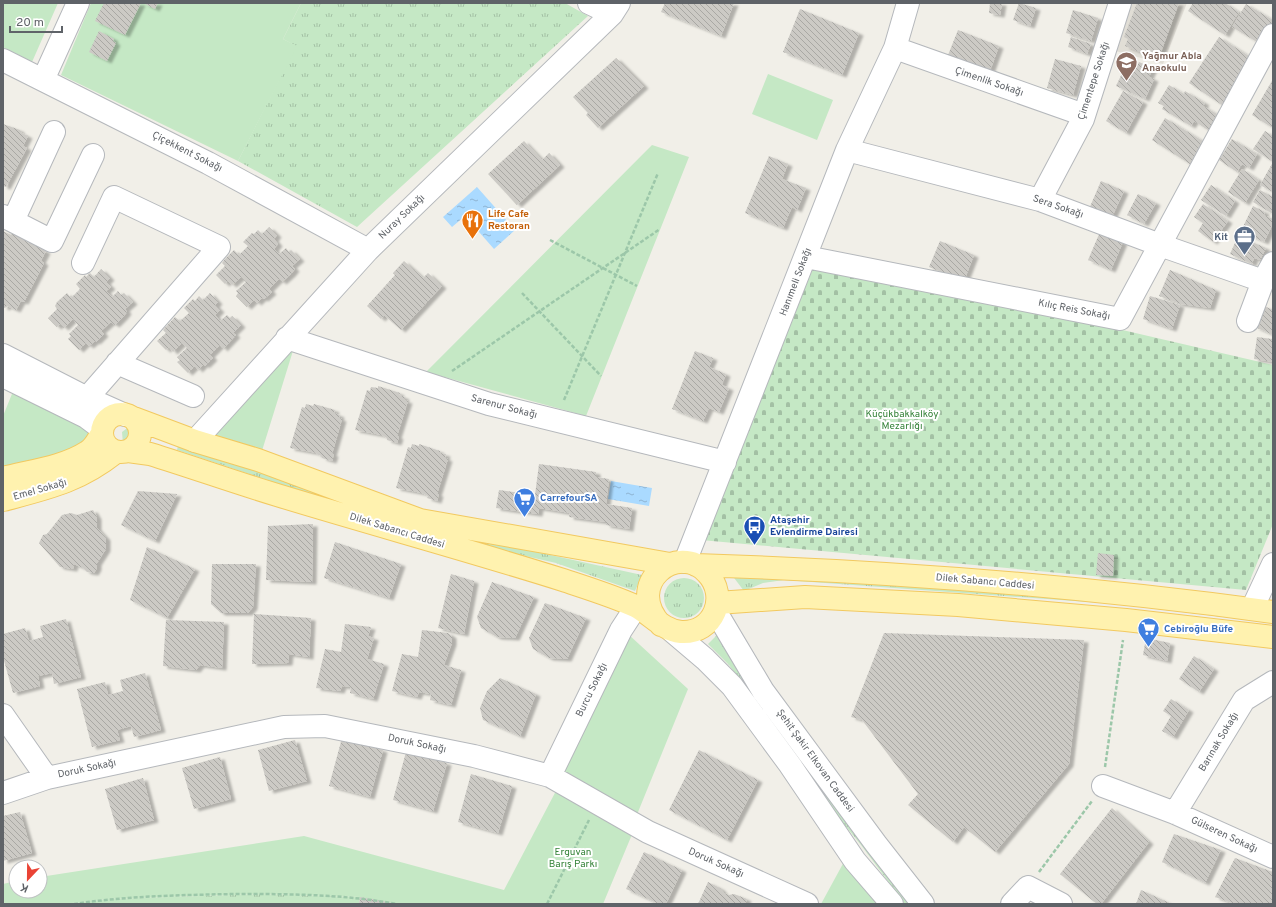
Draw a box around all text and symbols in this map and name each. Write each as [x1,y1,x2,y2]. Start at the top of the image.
scale bar [10,8,62,34]
text: 20 m [16,15,44,31]
street label: Çimentepe Sokağı [1075,40,1113,122]
school or university icon: Yağmur Abla Anaokulu [1114,49,1140,82]
place label: Yağmur Abla Anaokulu [1142,50,1202,75]
street label: Çimenlik Sokağı [953,64,1025,100]
street label: Çiçekkent Sokağı [150,129,224,175]
street label: Nuray Sokağı [376,192,428,242]
street label: Sera Sokağı [1031,192,1085,222]
restaurant icon: Life Cafe Restoran [460,207,486,240]
place label: Life Cafe Restoran [488,208,530,233]
office icon: Kit [1231,224,1257,257]
place label: Kit [1214,231,1228,244]
street label: Hanımeli Sokağı [777,246,815,318]
street label: Kılıç Reis Sokağı [1037,297,1111,323]
street label: Sarenur Sokağı [469,392,539,422]
park label: Küçükbakkalköy Mezarlığı [865,408,939,433]
street label: Emel Sokağı [12,476,68,504]
supermarket icon: CarrefourSA [511,485,537,518]
place label: CarrefourSA [540,492,597,505]
street label: Dilek Sabancı Caddesi [348,510,446,552]
bus stop icon: Ataşehir Evlendirme Dairesi [742,513,768,546]
place label: Ataşehir Evlendirme Dairesi [770,514,858,539]
street label: Dilek Sabancı Caddesi [935,571,1035,593]
supermarket icon: Cebiroğlu Büfe [1136,616,1162,649]
place label: Cebiroğlu Büfe [1164,623,1234,636]
street label: Burcu Sokağı [573,661,611,719]
street label: Şehit Şakir Elkovan Caddesi [773,707,857,815]
street label: Barınak Sokağı [1196,710,1242,774]
street label: Doruk Sokağı [387,731,447,757]
street label: Doruk Sokağı [57,756,117,782]
street label: Gülseren Sokağı [1188,814,1260,856]
street label: Doruk Sokağı [686,845,746,881]
park label: Erguvan Barış Parkı [549,846,597,871]
north arrow [8,859,48,899]
text: K [18,879,31,895]

